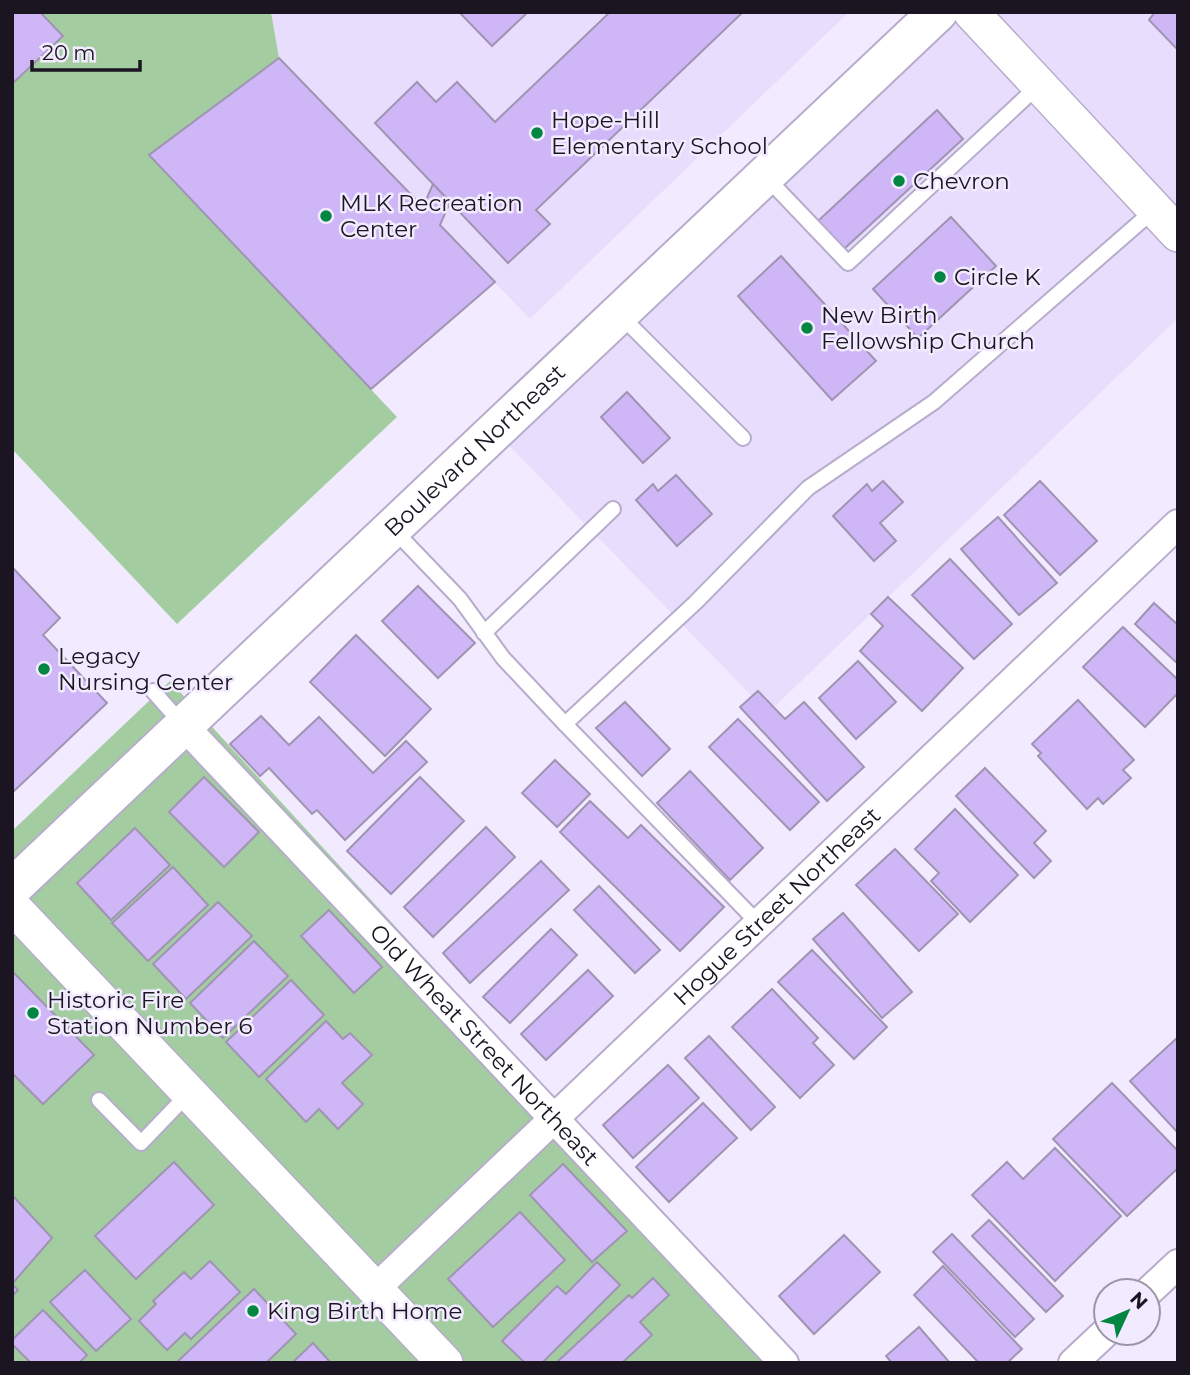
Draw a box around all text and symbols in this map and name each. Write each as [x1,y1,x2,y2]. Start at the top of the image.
scale bar [32,28,140,72]
text: 20 m [42,40,96,65]
place label: Hope-Hill Elementary School [551,106,768,160]
marker: Hope-Hill Elementary School [529,125,545,141]
place label: Chevron [913,167,1010,195]
marker: Chevron [891,173,907,189]
place label: MLK Recreation Center [340,189,523,243]
marker: MLK Recreation Center [318,208,334,224]
place label: Circle K [954,263,1041,291]
marker: Circle K [932,269,948,285]
place label: New Birth Fellowship Church [821,301,1035,355]
marker: New Birth Fellowship Church [799,320,815,336]
street label: Boulevard Northeast [378,358,571,542]
place label: Legacy Nursing Center [58,642,233,696]
marker: Legacy Nursing Center [36,661,52,677]
street label: Hogue Street Northeast [668,801,886,1011]
street label: Old Wheat Street Northeast [364,918,605,1171]
place label: Historic Fire Station Number 6 [47,986,252,1040]
marker: Historic Fire Station Number 6 [25,1005,41,1021]
north arrow [1092,1277,1162,1347]
text: N [1125,1287,1152,1314]
place label: King Birth Home [267,1297,462,1325]
marker: King Birth Home [245,1303,261,1319]

